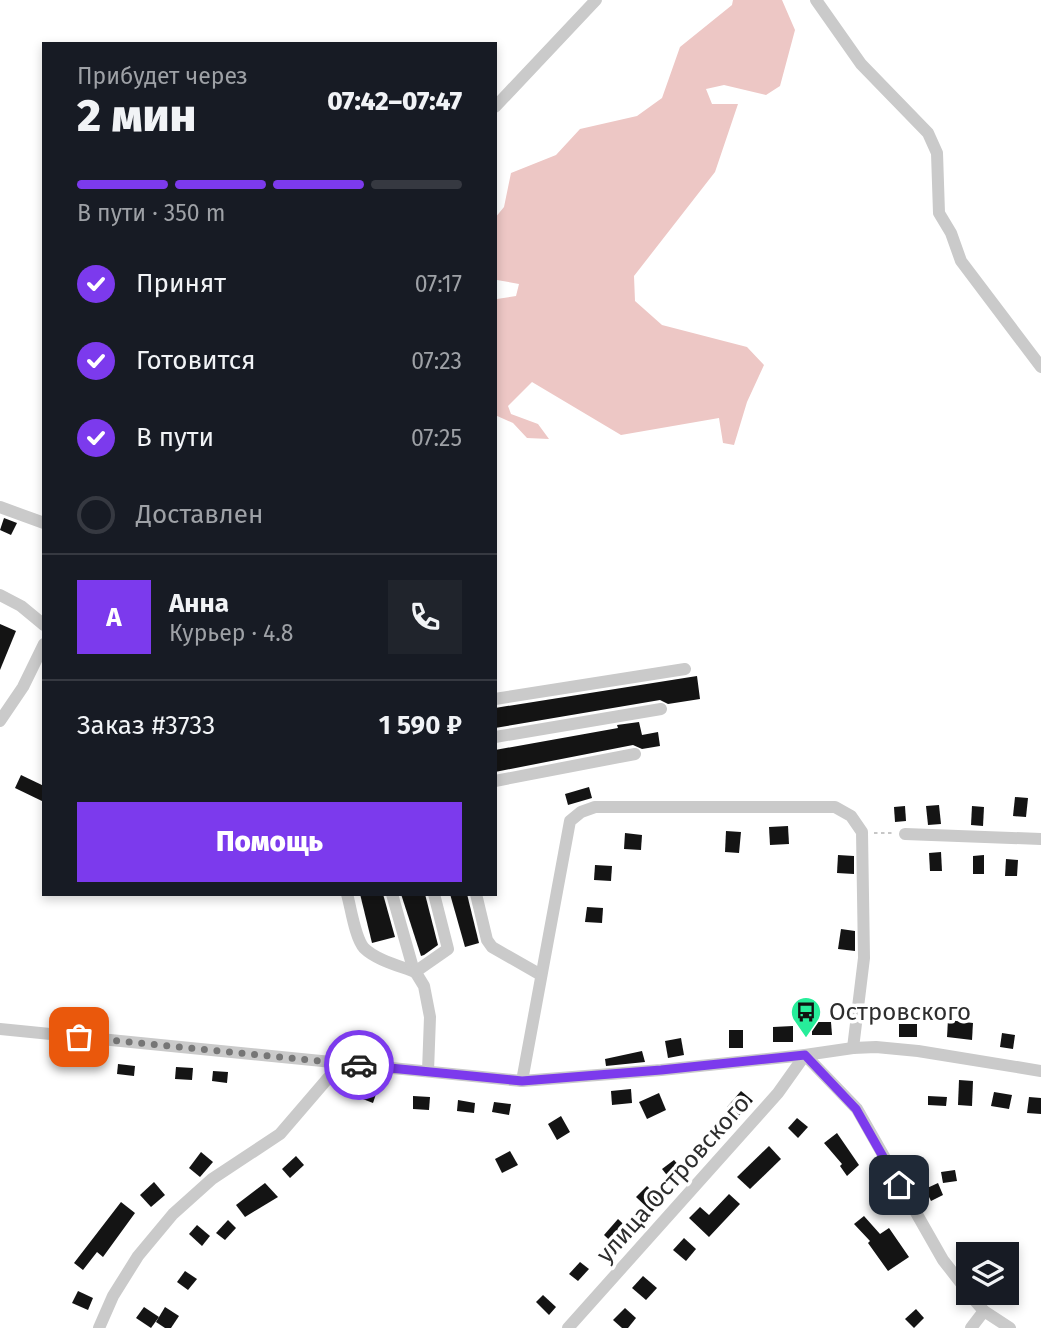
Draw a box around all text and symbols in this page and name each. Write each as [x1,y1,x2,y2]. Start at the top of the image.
text: Прибудет через [77,62,248,90]
text: 07:42–07:47 [327,86,462,117]
text: 2 мин [77,88,196,143]
text: В пути · 350 m [77,199,226,227]
icon: check [77,265,115,303]
text: Принят [136,268,226,299]
text: 07:17 [415,270,462,298]
icon: check [77,342,115,380]
text: Готовится [136,345,256,376]
text: 07:23 [411,347,462,375]
icon: check [77,419,115,457]
text: В пути [136,422,214,453]
text: 07:25 [411,424,462,452]
text: Доставлен [136,499,263,530]
button: phone [388,580,462,654]
text: Анна [169,588,229,619]
text: А [106,602,122,633]
text: Курьер · 4.8 [169,619,294,647]
text: Заказ #3733 [77,710,215,741]
text: 1 590 ₽ [379,710,462,741]
button: Помощь [77,802,462,882]
bus stop icon: Островского [789,995,823,1039]
place label: Островского [829,998,971,1026]
pin [49,1007,109,1067]
icon: bag [60,1018,98,1056]
courier [324,1030,394,1100]
icon: car [340,1046,378,1084]
street label: улица Островского [591,1090,755,1268]
pin [869,1155,929,1215]
icon: home [880,1166,918,1204]
map controls [956,1242,1019,1305]
button: layers [956,1242,1019,1305]

